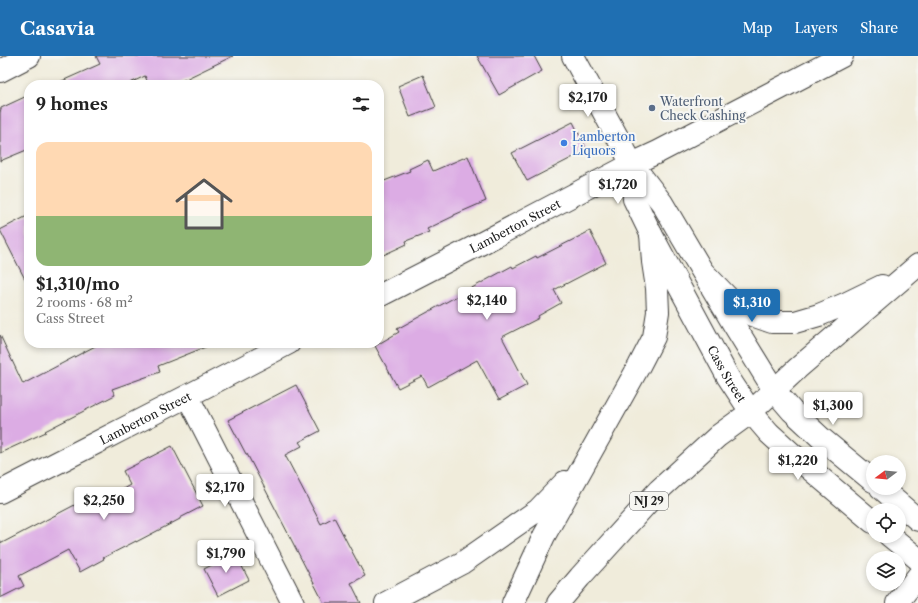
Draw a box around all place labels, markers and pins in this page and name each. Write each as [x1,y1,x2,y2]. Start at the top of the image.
pin: $2,170 [555,84,621,118]
place label: Waterfront Check Cashing [659,94,746,123]
marker: Waterfront Check Cashing [647,103,657,113]
place label: Lamberton Liquors [572,129,636,158]
marker: Lamberton Liquors [559,138,569,148]
pin: $1,720 [585,171,651,205]
pin: $2,140 [454,287,520,321]
pin: $1,310 [719,289,785,323]
pin: $1,300 [800,392,866,426]
pin: $1,220 [765,447,831,481]
pin: $2,170 [192,474,258,508]
pin: $2,250 [71,487,137,521]
pin: $1,790 [193,540,259,574]

